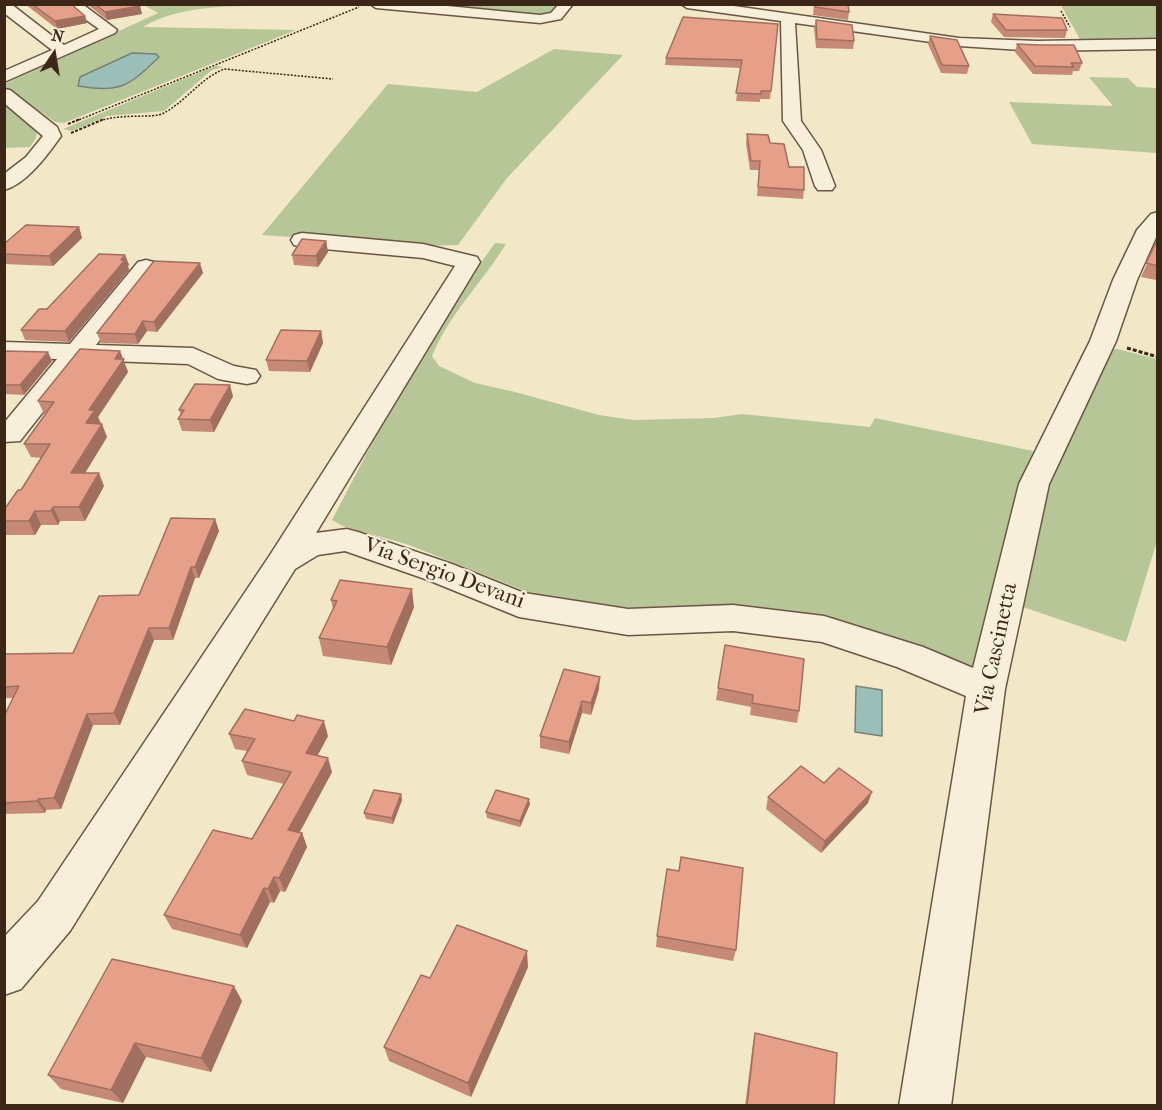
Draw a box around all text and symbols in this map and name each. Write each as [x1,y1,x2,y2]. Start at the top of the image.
north arrow [24,24,84,84]
text: N [50,25,66,46]
street label: Via Sergio Devani [360,533,528,615]
street label: Via Cascinetta [970,581,1024,717]

